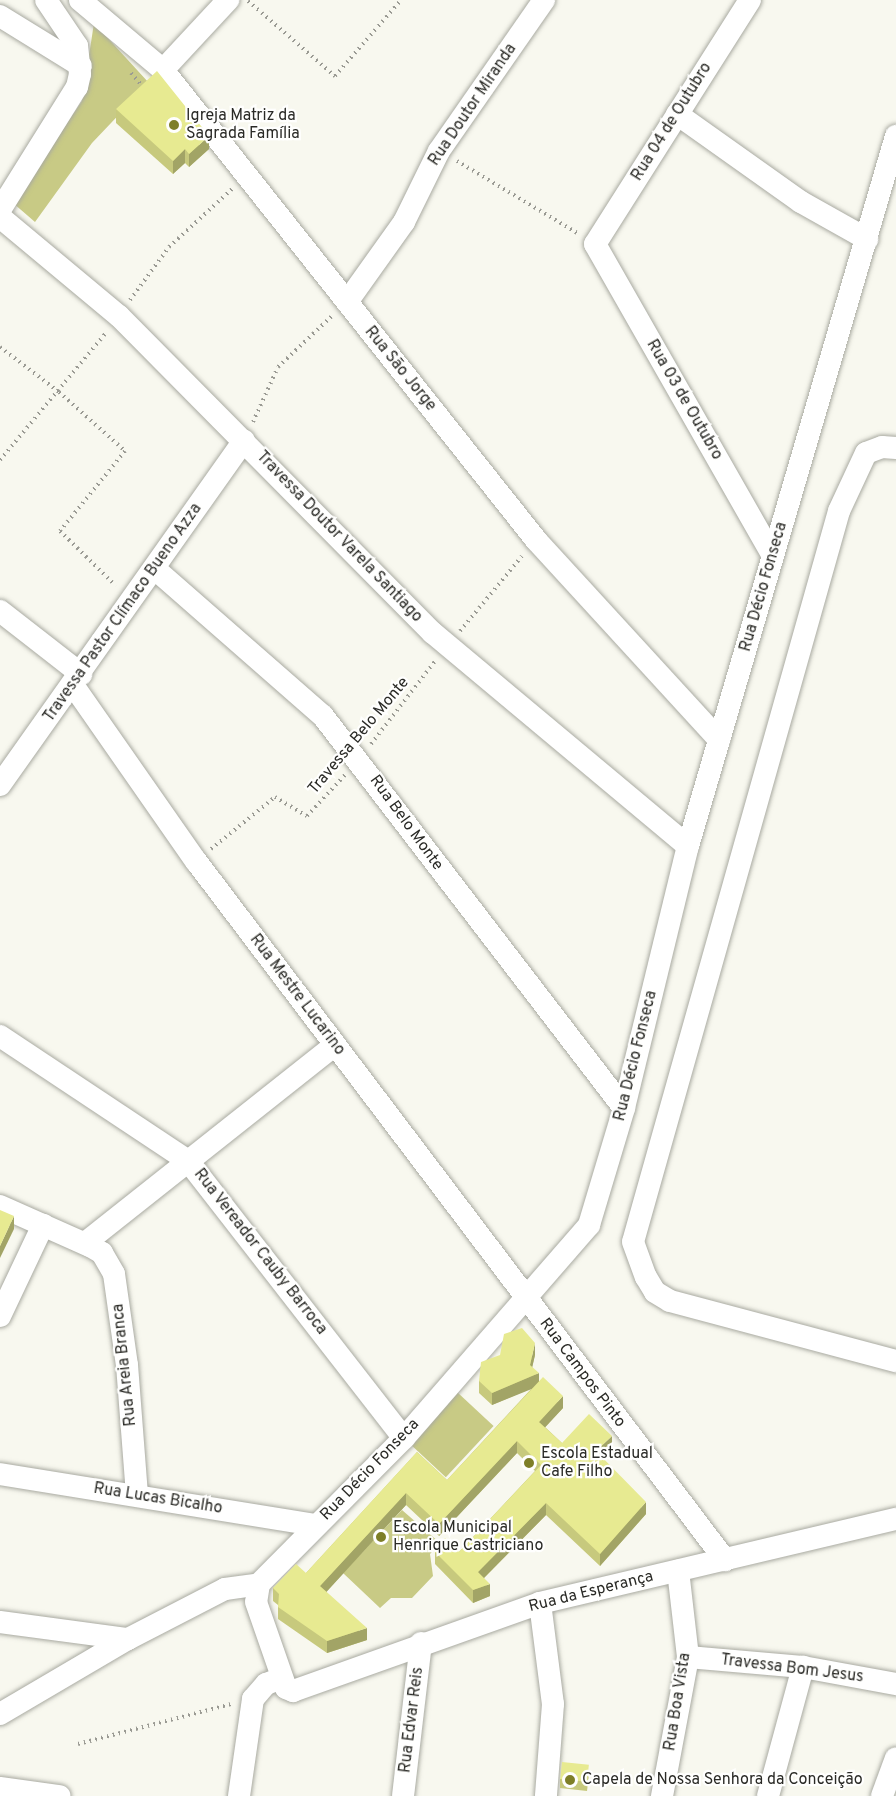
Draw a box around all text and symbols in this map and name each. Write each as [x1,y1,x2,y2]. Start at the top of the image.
street label: Rua Doutor Miranda [425,40,521,170]
street label: Rua 04 de Outubro [628,59,716,185]
place label: Igreja Matriz da Sagrada Família [186,106,300,144]
marker: Igreja Matriz da Sagrada Família [167,118,181,132]
street label: Rua São Jorge [360,323,440,415]
street label: Rua 03 de Outubro [642,336,726,464]
street label: Travessa Doutor Varela Santiago [252,447,426,627]
street label: Travessa Pastor Clímaco Bueno Azza [40,500,206,726]
street label: Rua Décio Fonseca [736,520,792,654]
street label: Travessa Belo Monte [304,674,414,798]
street label: Rua Belo Monte [365,772,447,874]
street label: Rua Mestre Lucarino [245,931,349,1059]
street label: Rua Décio Fonseca [610,989,662,1123]
street label: Rua Vereador Cauby Barroca [189,1165,331,1339]
street label: Rua Areia Branca [109,1302,141,1428]
street label: Rua Campos Pinto [535,1315,629,1431]
street label: Rua Décio Fonseca [317,1415,423,1525]
place label: Escola Estadual Cafe Filho [541,1444,653,1482]
marker: Escola Estadual Cafe Filho [522,1456,536,1470]
street label: Rua Lucas Bicalho [92,1479,224,1519]
place label: Escola Municipal Henrique Castriciano [393,1518,543,1556]
marker: Escola Municipal Henrique Castriciano [374,1530,388,1544]
street label: Rua da Esperança [527,1567,655,1617]
street label: Rua Boa Vista [661,1651,695,1753]
street label: Travessa Bom Jesus [720,1651,864,1687]
street label: Rua Edvar Reis [396,1666,428,1774]
place label: Capela de Nossa Senhora da Conceição [582,1770,863,1790]
marker: Capela de Nossa Senhora da Conceição [563,1773,577,1787]

